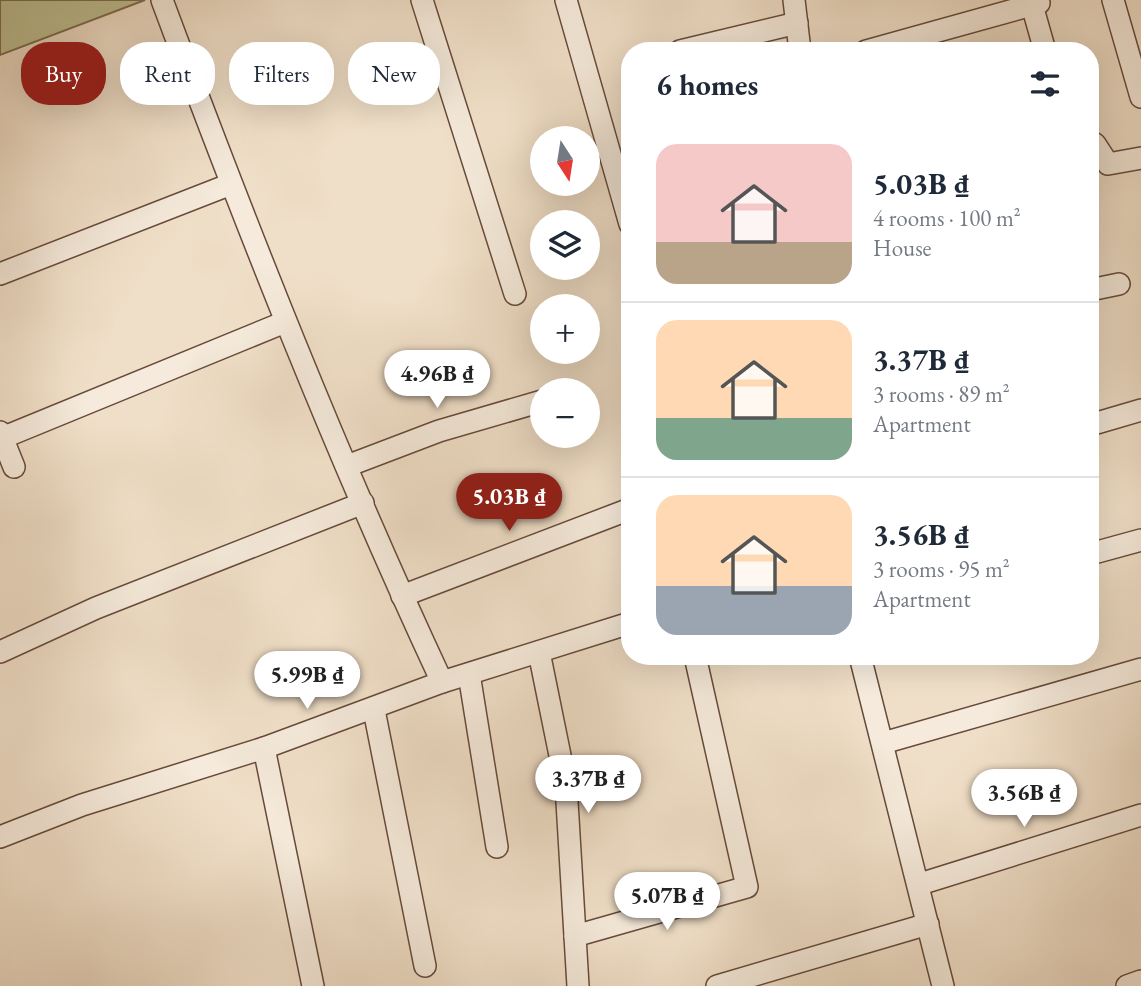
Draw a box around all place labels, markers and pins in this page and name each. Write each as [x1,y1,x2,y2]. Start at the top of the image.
pin: 4.96B ₫ [372,350,502,410]
pin: 5.03B ₫ [444,474,574,533]
pin: 5.99B ₫ [242,652,372,711]
pin: 3.37B ₫ [523,756,653,815]
pin: 3.56B ₫ [959,770,1089,829]
pin: 5.07B ₫ [602,872,732,932]

